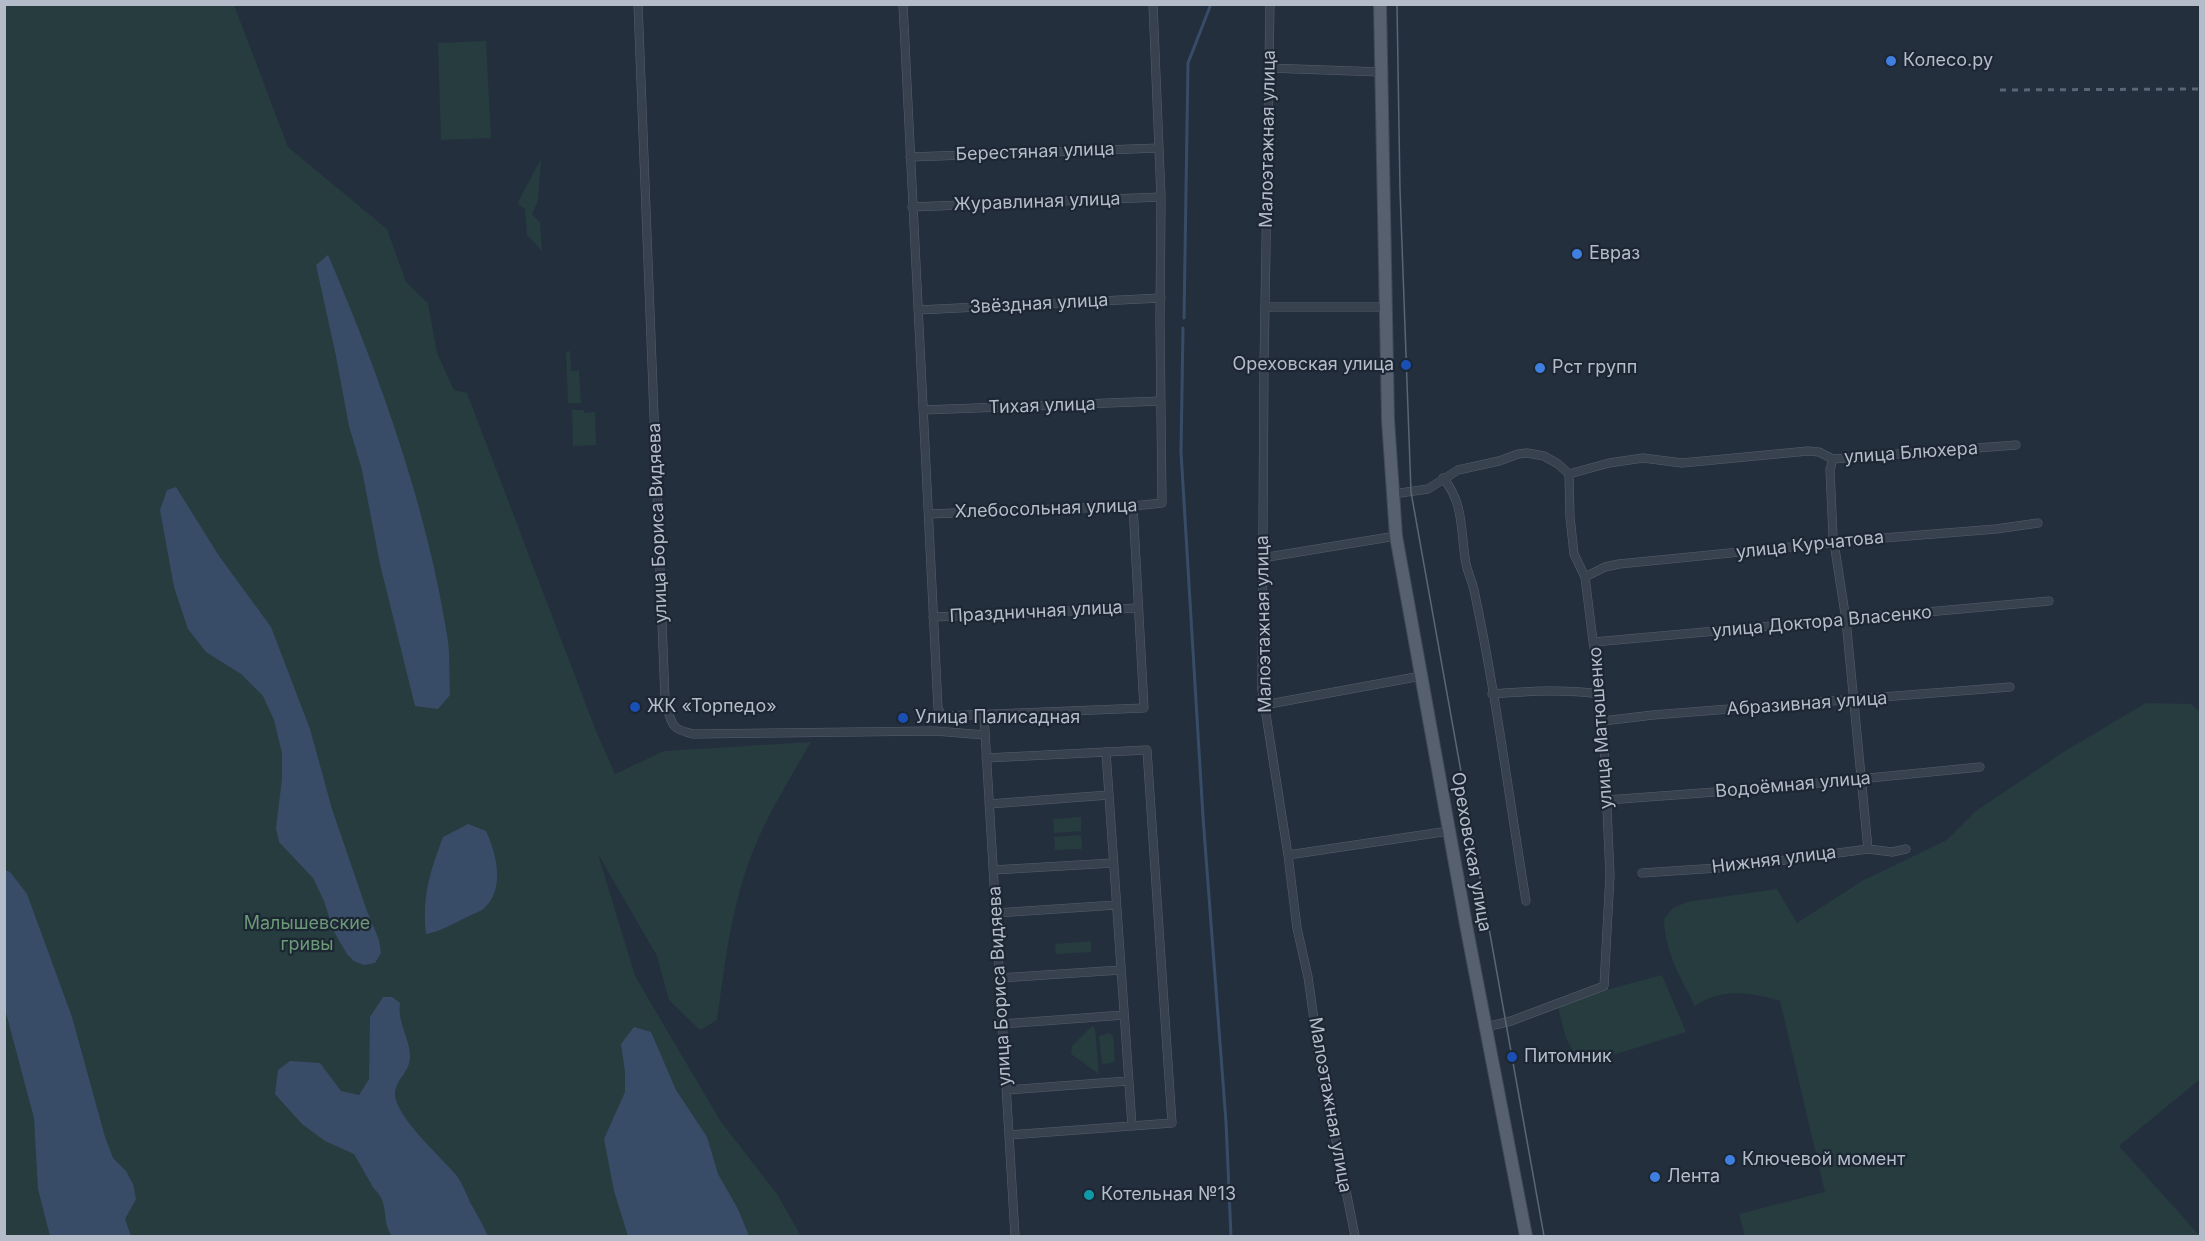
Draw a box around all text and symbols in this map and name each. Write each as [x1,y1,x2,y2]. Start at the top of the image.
street label: Малоэтажная улица [1256,50,1280,228]
place label: Колесо.ру [1903,50,1993,72]
marker: Колесо.ру [1884,54,1898,68]
street label: Берестяная улица [955,138,1115,166]
street label: Журавлиная улица [953,188,1121,216]
place label: Евраз [1589,243,1640,265]
marker: Евраз [1570,247,1584,261]
street label: Звёздная улица [969,290,1109,318]
place label: Ореховская улица [1232,354,1394,376]
place label: Рст групп [1552,357,1637,379]
marker: Ореховская улица [1399,358,1413,372]
marker: Рст групп [1533,361,1547,375]
street label: Тихая улица [988,393,1096,419]
street label: улица Бориса Видяева [644,422,672,624]
street label: улица Блюхера [1843,438,1979,468]
street label: Хлебосольная улица [954,495,1138,523]
street label: улица Курчатова [1735,526,1885,564]
street label: Малоэтажная улица [1252,535,1276,713]
street label: Праздничная улица [949,597,1123,627]
street label: улица Доктора Власенко [1711,602,1933,642]
street label: улица Матюшенко [1585,646,1617,810]
street label: Абразивная улица [1726,688,1888,720]
place label: ЖК «Торпедо» [647,696,777,718]
marker: ЖК «Торпедо» [628,700,642,714]
place label: Улица Палисадная [915,707,1080,729]
marker: Улица Палисадная [896,711,910,725]
street label: Водоёмная улица [1714,767,1872,803]
street label: Ореховская улица [1446,771,1496,933]
street label: Нижняя улица [1710,842,1838,878]
street label: улица Бориса Видяева [984,885,1016,1087]
park label: Малышевские гривы [244,913,370,956]
street label: Малоэтажная улица [1304,1016,1356,1194]
place label: Питомник [1524,1046,1612,1068]
marker: Питомник [1505,1050,1519,1064]
place label: Ключевой момент [1742,1149,1905,1171]
marker: Ключевой момент [1723,1153,1737,1167]
place label: Лента [1667,1166,1720,1188]
marker: Лента [1648,1170,1662,1184]
place label: Котельная №13 [1101,1184,1236,1206]
marker: Котельная №13 [1082,1188,1096,1202]

